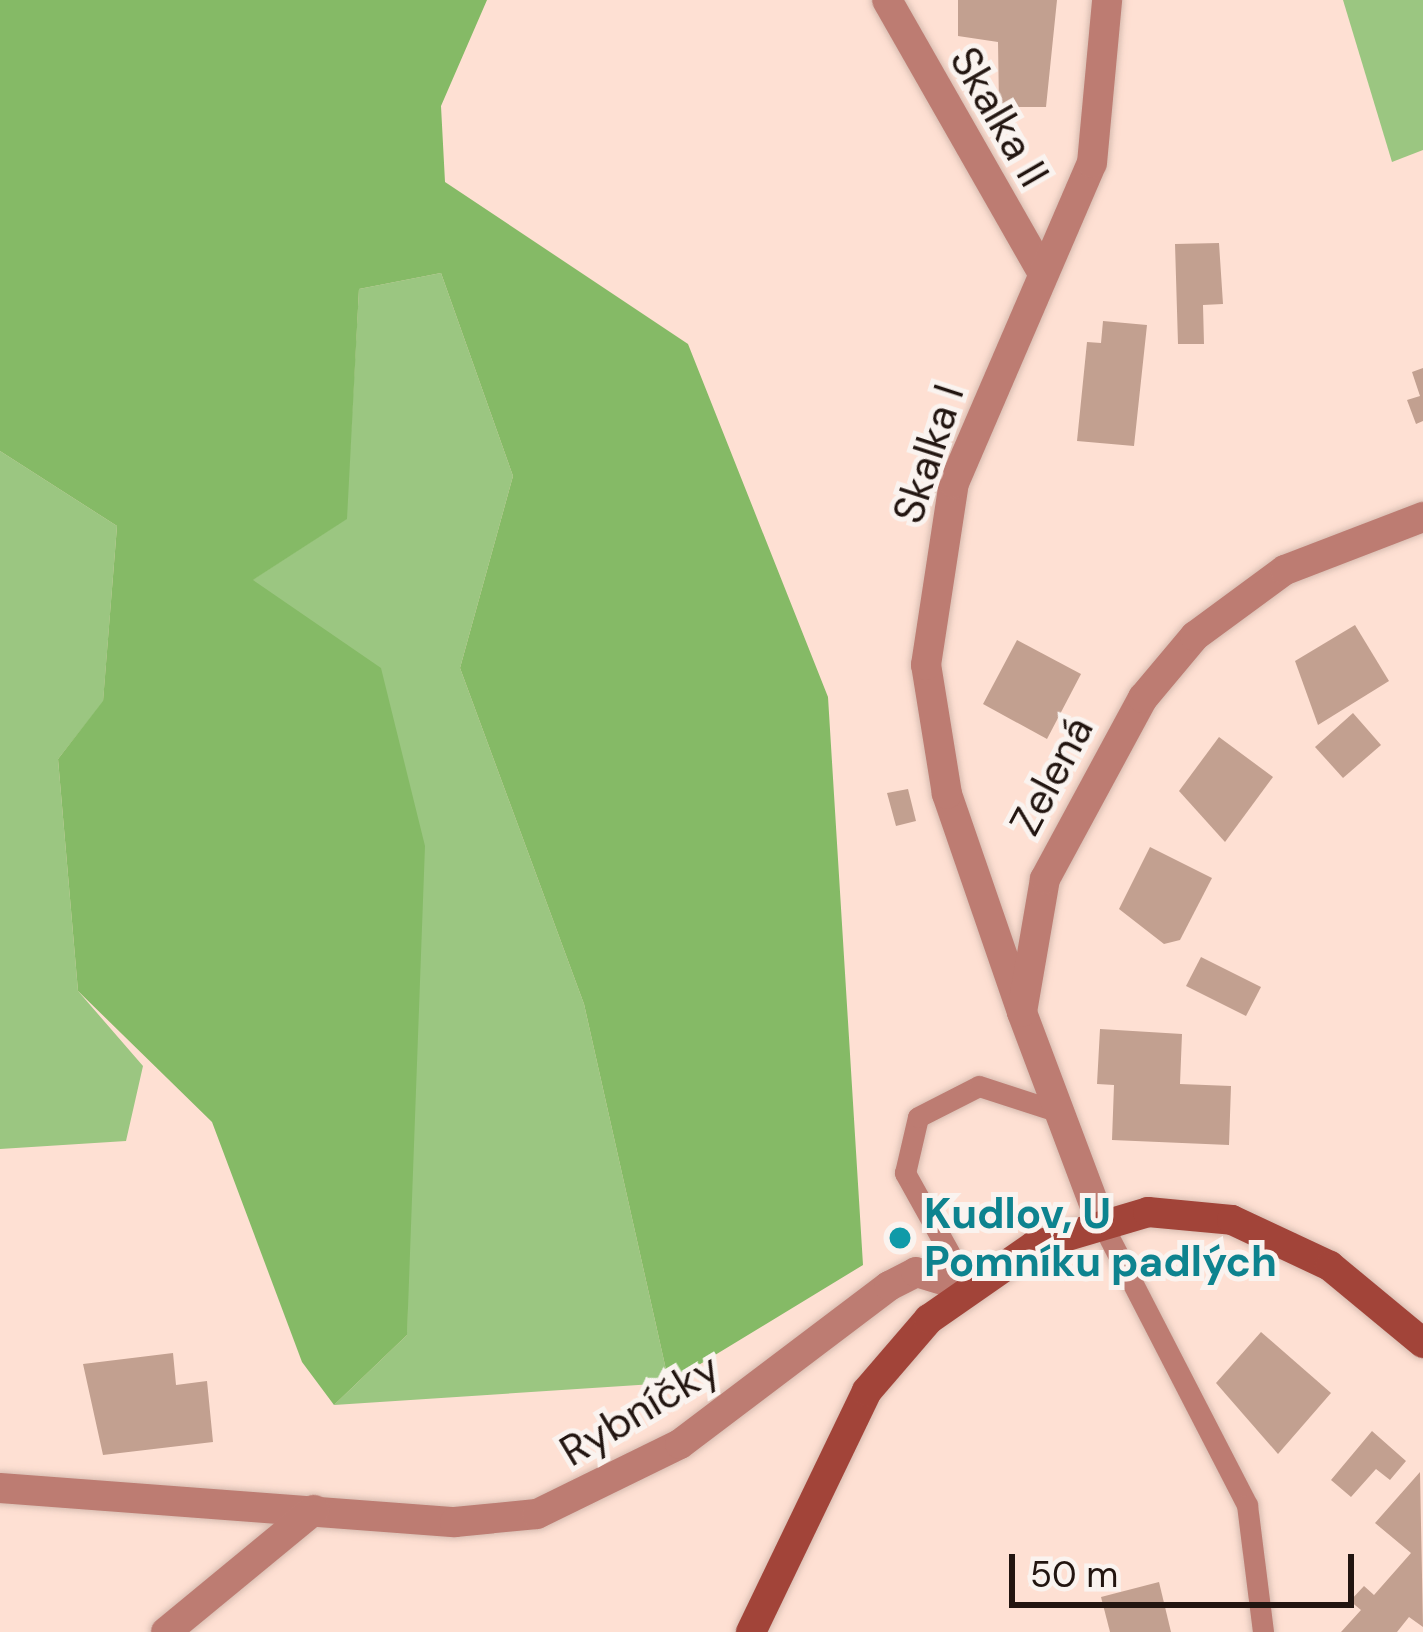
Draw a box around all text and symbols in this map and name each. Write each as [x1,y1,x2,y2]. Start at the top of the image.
street label: Skalka II [939,38,1059,196]
street label: Skalka I [883,378,975,530]
street label: Zelená [1000,708,1104,844]
place label: Kudlov, U Pomníku padlých [924,1189,1277,1288]
marker: Kudlov, U Pomníku padlých [887,1225,913,1251]
street label: Rybníčky [551,1343,729,1477]
scale bar [1015,1530,1360,1604]
text: 50 m [1030,1551,1118,1598]

